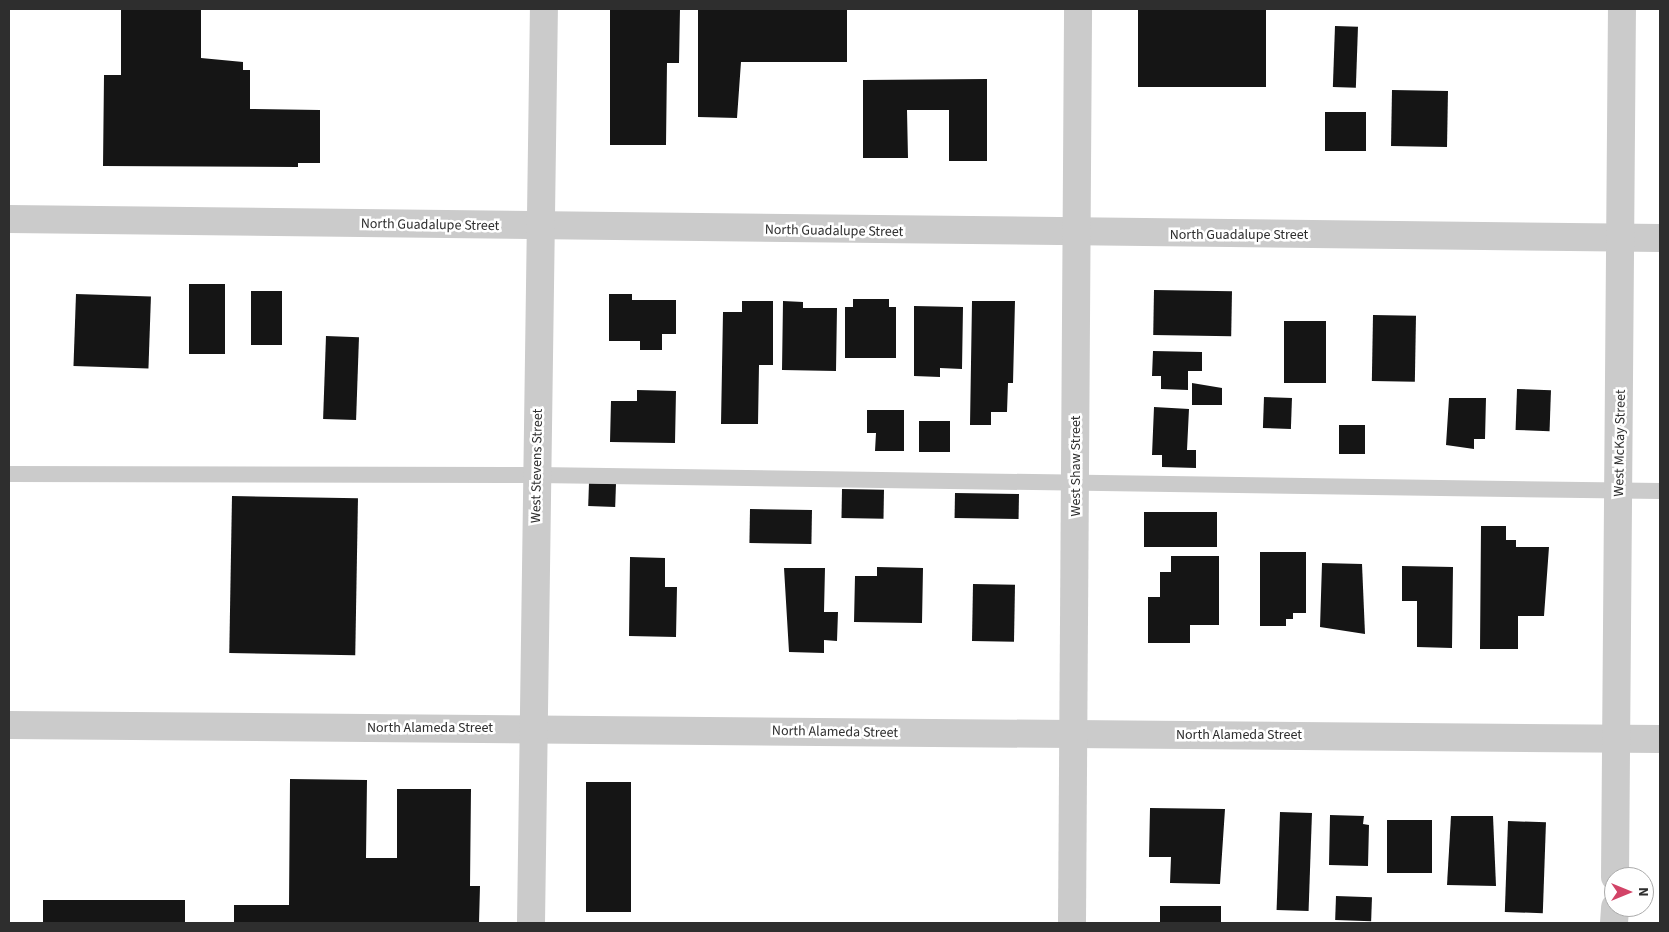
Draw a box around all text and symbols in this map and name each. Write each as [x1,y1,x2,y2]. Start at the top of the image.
street label: North Guadalupe Street [361,215,499,235]
street label: North Guadalupe Street [765,221,903,241]
street label: North Guadalupe Street [1170,227,1308,243]
street label: West McKay Street [1611,389,1629,497]
street label: West Stevens Street [528,409,546,523]
street label: West Shaw Street [1068,415,1084,517]
street label: North Alameda Street [367,720,493,736]
street label: North Alameda Street [772,723,898,741]
street label: North Alameda Street [1176,727,1302,743]
north arrow [1604,867,1654,917]
text: N [1633,887,1653,897]

